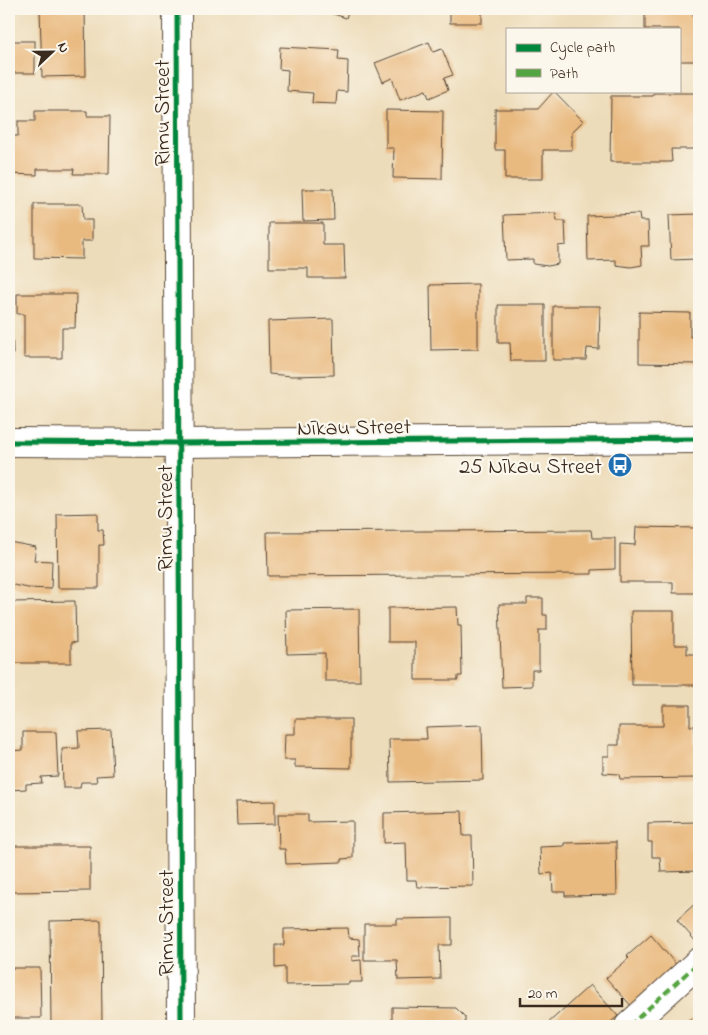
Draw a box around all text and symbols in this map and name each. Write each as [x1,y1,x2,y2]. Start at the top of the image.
north arrow [28,28,78,78]
legend [506,28,680,92]
text: Cycle path [550,37,615,60]
text: N [51,39,74,56]
street label: Rimu Street [148,59,180,166]
text: Path [550,63,578,85]
street label: Nīkau Street [297,412,412,446]
place label: 25 Nīkau Street [459,452,603,484]
bus stop icon: 25 Nīkau Street [607,452,633,478]
street label: Rimu Street [151,464,183,571]
street label: Rimu Street [152,869,184,976]
scale bar [520,975,623,1007]
text: 20 m [528,983,558,1005]

